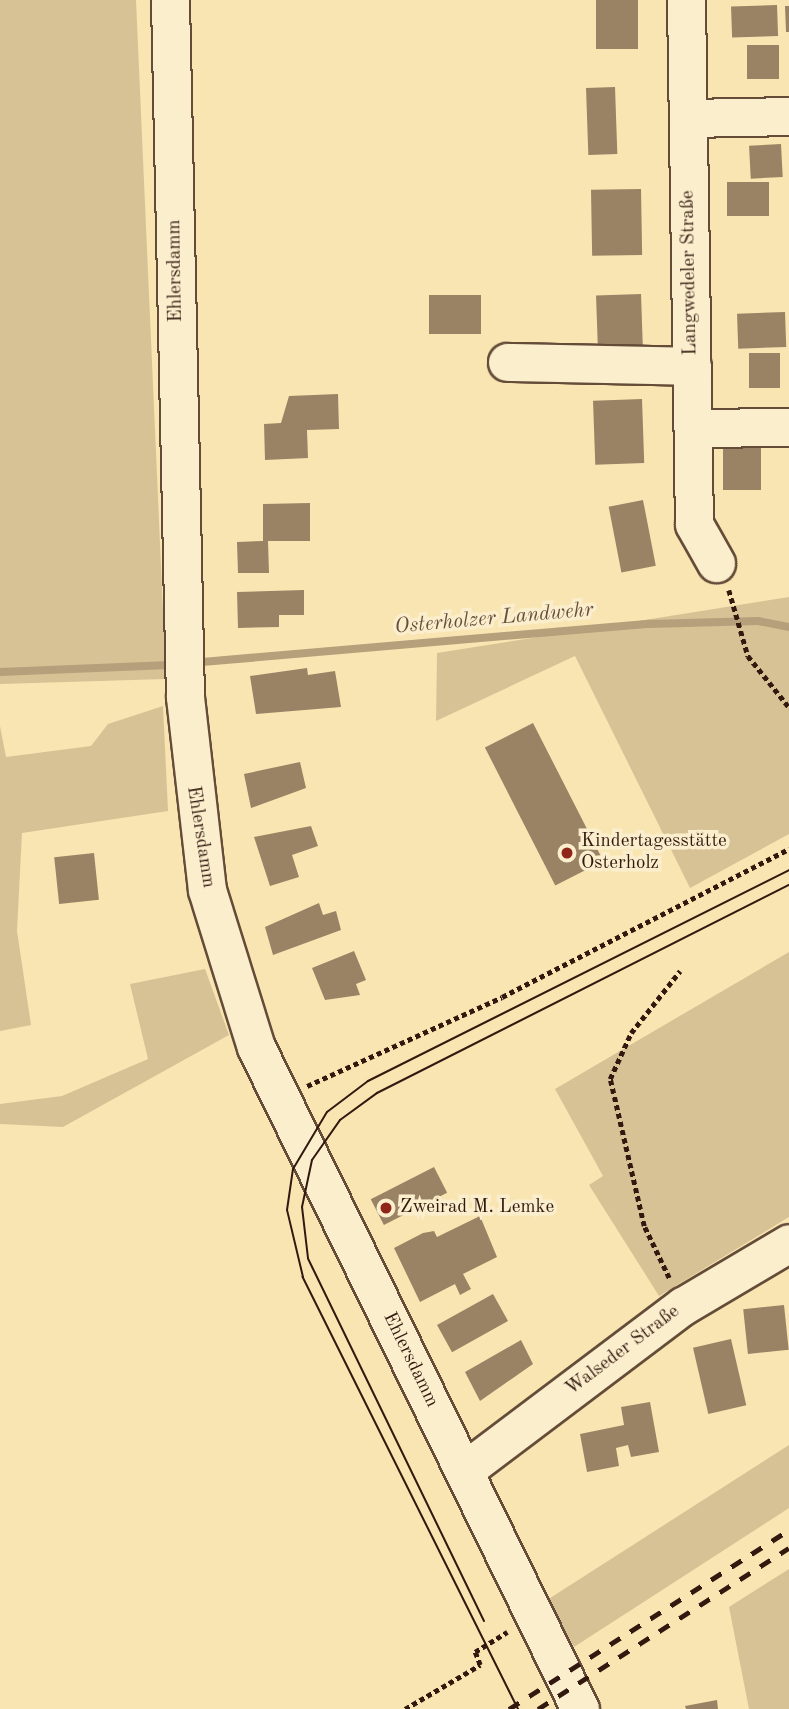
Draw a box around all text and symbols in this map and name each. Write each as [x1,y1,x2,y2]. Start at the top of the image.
street label: Langwedeler Straße [677,190,703,356]
street label: Ehlersdamm [164,219,188,323]
water label: Osterholzer Landwehr [394,598,594,640]
street label: Ehlersdamm [181,784,219,890]
place label: Kindertagesstätte Osterholz [581,831,727,875]
marker: Kindertagesstätte Osterholz [559,845,575,861]
place label: Zweirad M. Lemke [400,1197,554,1219]
marker: Zweirad M. Lemke [378,1200,394,1216]
street label: Walseder Straße [562,1301,684,1401]
street label: Ehlersdamm [377,1309,443,1411]

